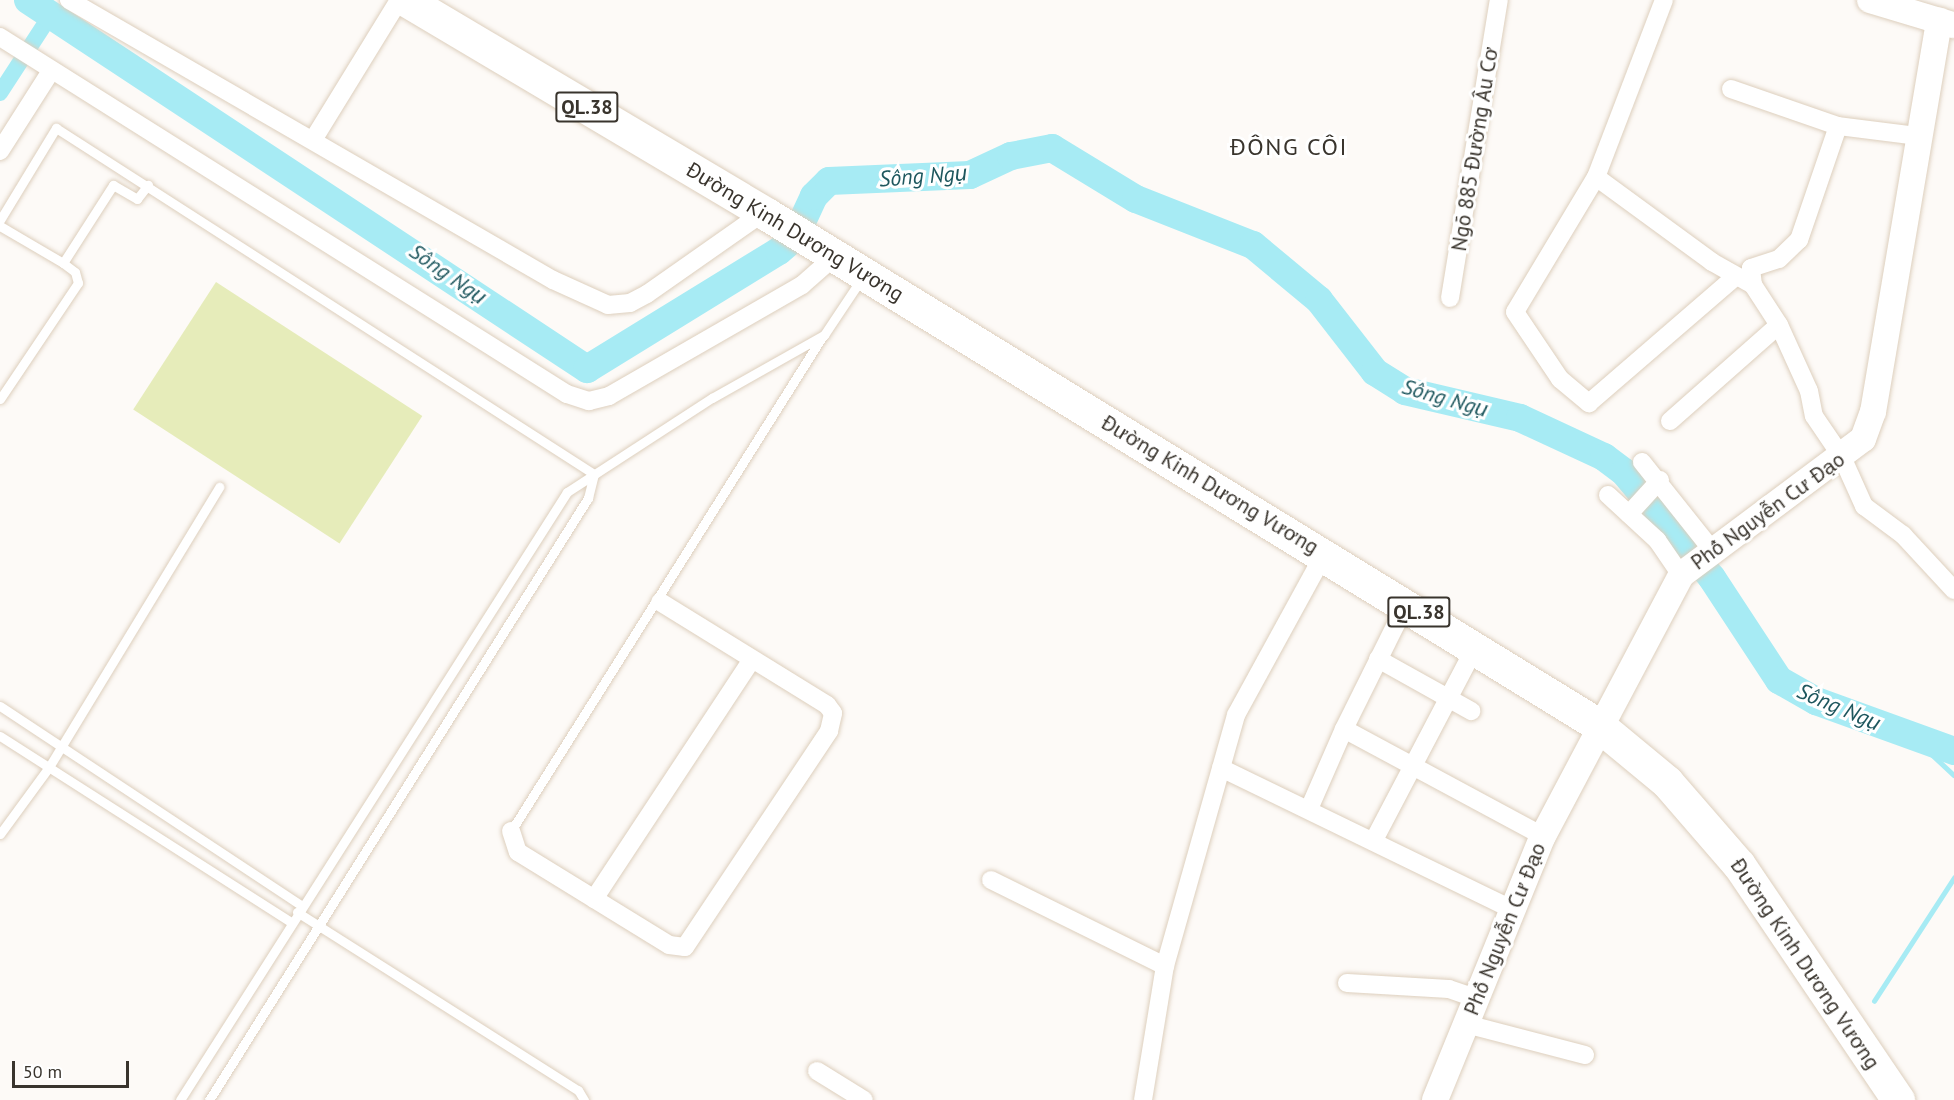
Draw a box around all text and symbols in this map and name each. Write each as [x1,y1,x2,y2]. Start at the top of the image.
street label: Ngõ 885 Đường Âu Cơ [1446,45,1504,253]
road number: QL.38 [554,90,620,124]
district label: ĐÔNG CÔI [1230,133,1348,161]
street label: Đường Kinh Dương Vương [682,157,908,307]
water label: Sông Ngụ [878,160,968,192]
water label: Sông Ngụ [404,238,492,310]
water label: Sông Ngụ [1399,373,1491,423]
street label: Đường Kinh Dương Vương [1097,410,1323,560]
street label: Phố Nguyễn Cư Đạo [1686,447,1850,575]
road number: QL.38 [1386,595,1452,629]
water label: Sông Ngụ [1793,678,1885,736]
street label: Phố Nguyễn Cư Đạo [1459,839,1551,1019]
street label: Đường Kinh Dương Vương [1725,854,1885,1074]
scale bar [15,1049,132,1087]
text: 50 m [23,1060,62,1083]

